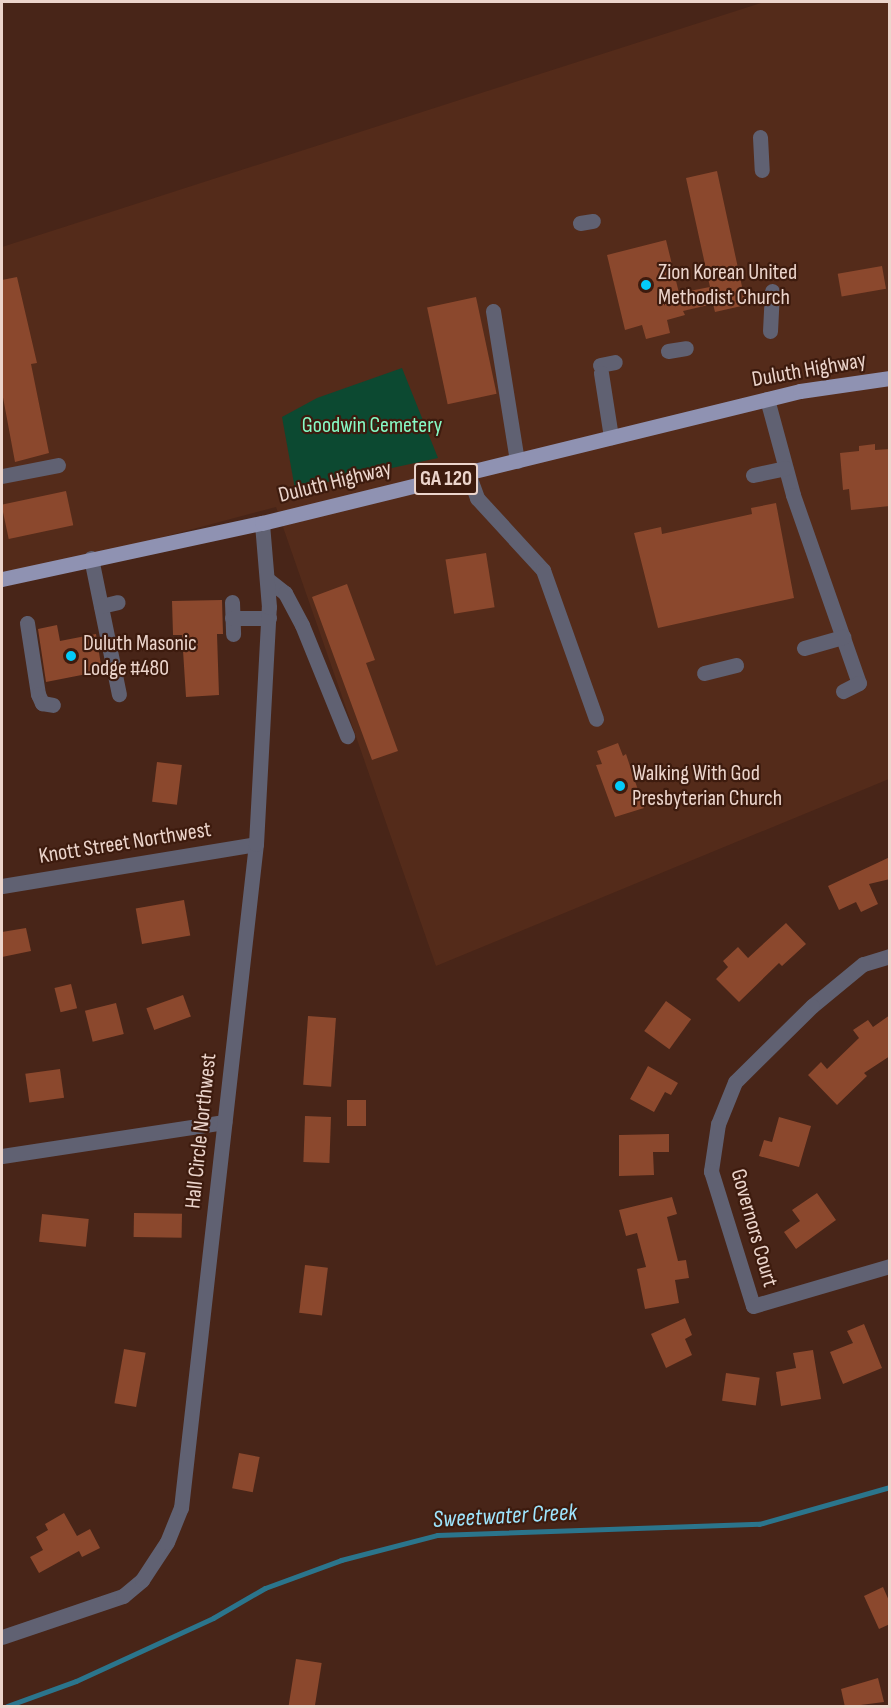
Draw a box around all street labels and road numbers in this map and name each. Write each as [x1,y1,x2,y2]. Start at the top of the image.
street label: Duluth Highway [750,347,868,393]
street label: Duluth Highway [276,455,394,509]
road number: GA 120 [413,461,479,497]
street label: Knott Street Northwest [37,816,213,870]
street label: Hall Circle Northwest [180,1052,222,1210]
street label: Governors Court [725,1166,783,1290]

